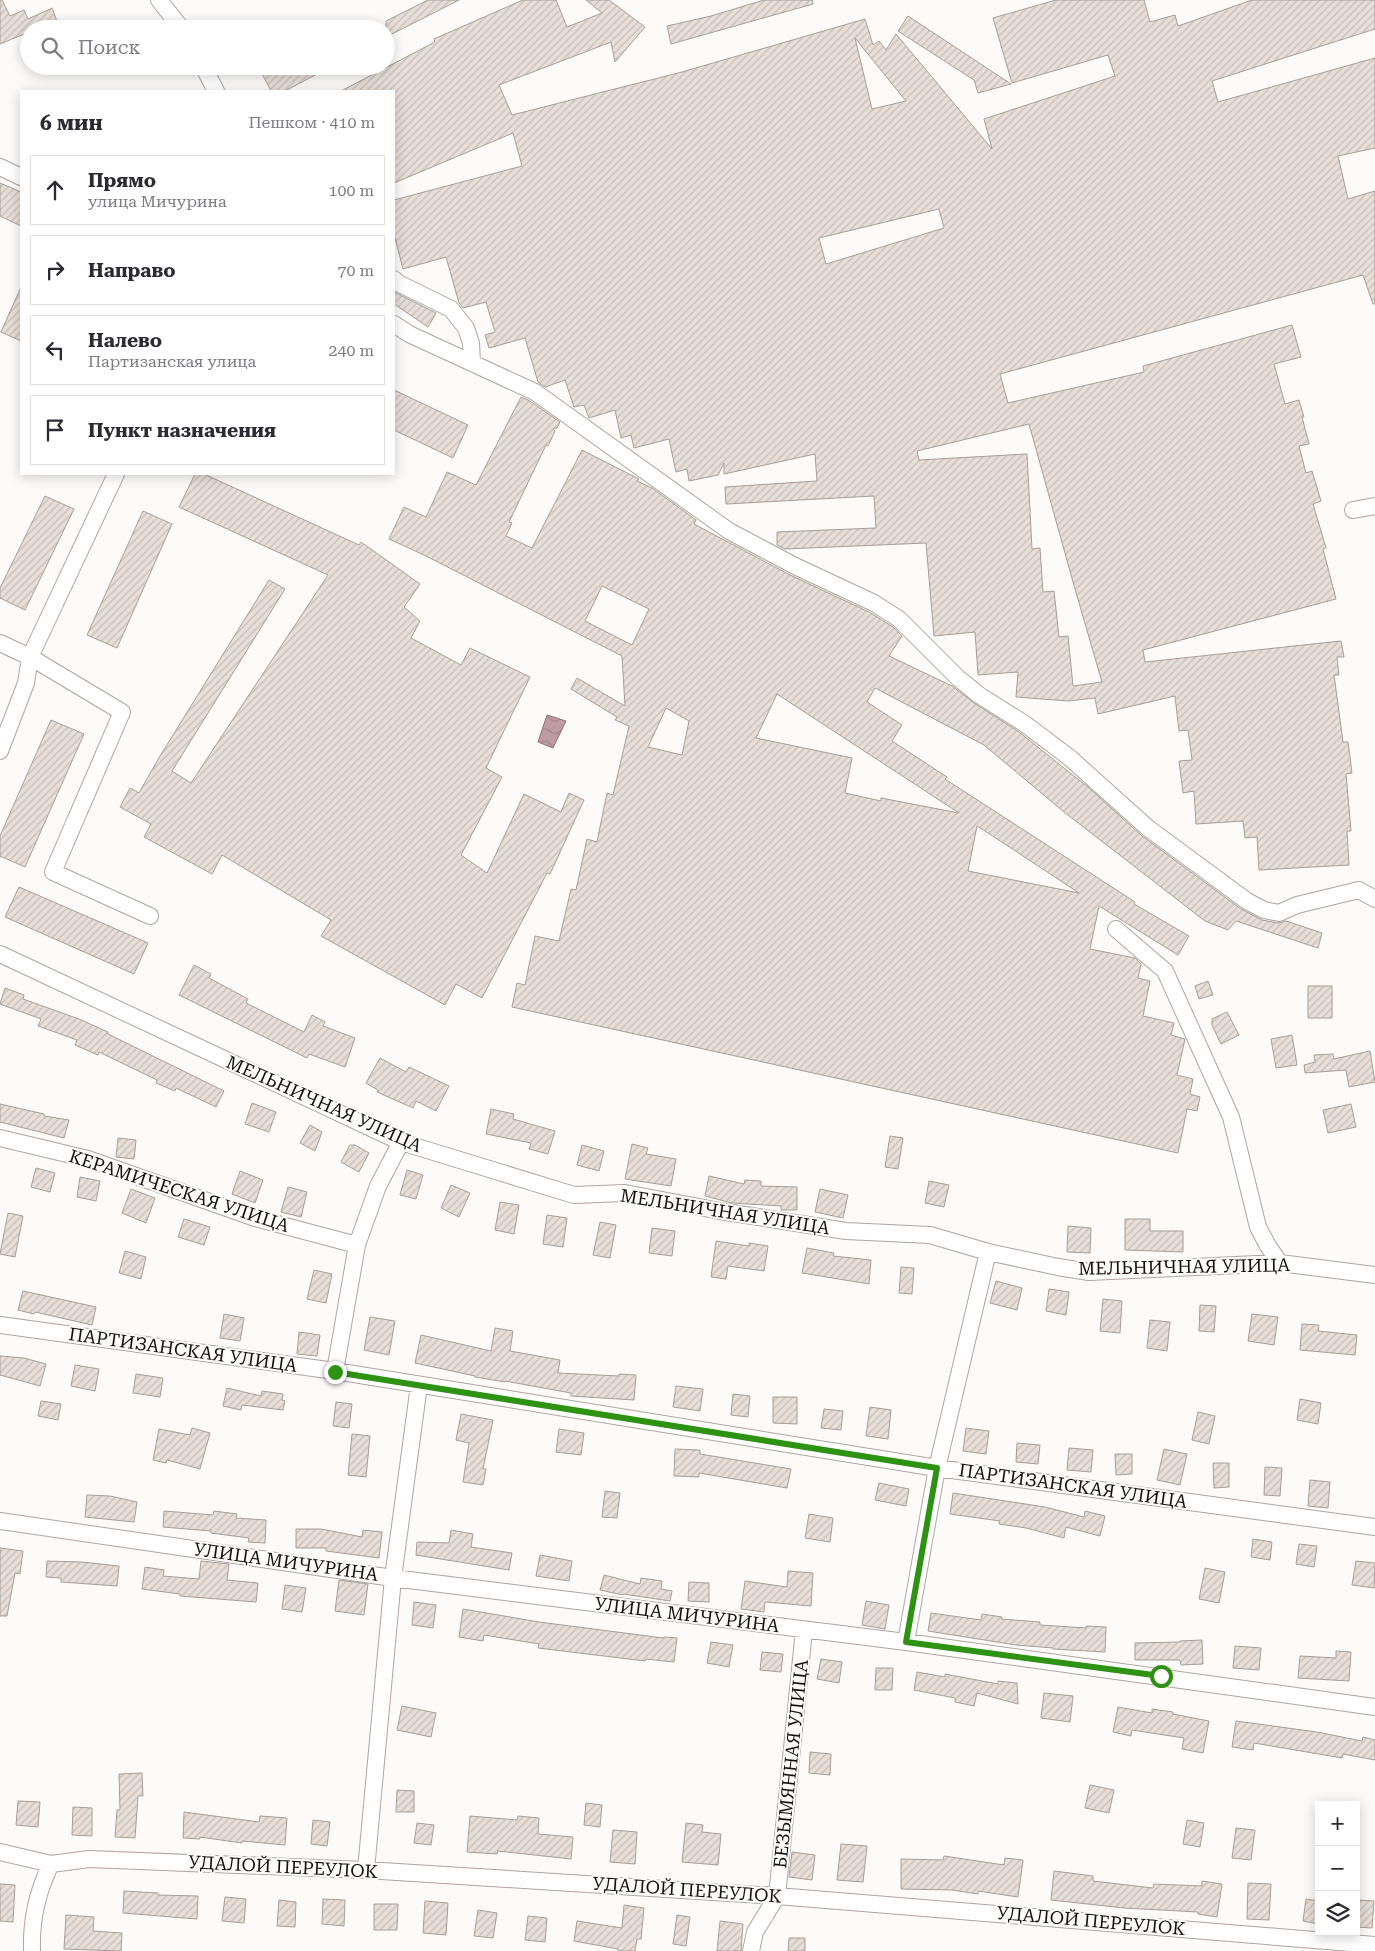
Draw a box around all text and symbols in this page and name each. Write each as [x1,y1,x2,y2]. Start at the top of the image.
search box [20,20,395,75]
icon: search [38,34,66,62]
text: Поиск [78,36,141,59]
text: 6 мин [40,111,103,135]
text: Пешком · 410 m [248,113,375,132]
text: Прямо [88,169,156,192]
icon: ahead [41,176,69,204]
text: 100 m [328,181,374,200]
text: улица Мичурина [88,192,227,211]
icon: right [41,256,69,284]
text: Направо [88,259,175,282]
text: 70 m [337,261,374,280]
text: Налево [88,329,162,352]
icon: left [41,336,69,364]
text: 240 m [328,341,374,360]
text: Партизанская улица [88,352,256,371]
icon: arrive [41,416,69,444]
text: Пункт назначения [88,419,276,442]
street label: МЕЛЬНИЧНАЯ УЛИЦА [223,1051,426,1156]
street label: КЕРАМИЧЕСКАЯ УЛИЦА [66,1145,292,1236]
street label: МЕЛЬНИЧНАЯ УЛИЦА [619,1185,832,1239]
street label: МЕЛЬНИЧНАЯ УЛИЦА [1078,1254,1291,1279]
street label: ПАРТИЗАНСКАЯ УЛИЦА [68,1323,299,1376]
route end [324,1361,347,1384]
street label: ПАРТИЗАНСКАЯ УЛИЦА [958,1459,1189,1512]
street label: УЛИЦА МИЧУРИНА [192,1538,380,1585]
street label: УЛИЦА МИЧУРИНА [593,1593,781,1636]
street label: БЕЗЫМЯННАЯ УЛИЦА [769,1658,812,1870]
route start [1150,1665,1173,1688]
map controls [1315,1801,1360,1936]
button: + [1315,1801,1360,1846]
button: − [1315,1846,1360,1891]
street label: УДАЛОЙ ПЕРЕУЛОК [188,1851,378,1882]
street label: УДАЛОЙ ПЕРЕУЛОК [592,1872,782,1907]
button: layers [1315,1891,1360,1936]
street label: УДАЛОЙ ПЕРЕУЛОК [996,1902,1186,1939]

